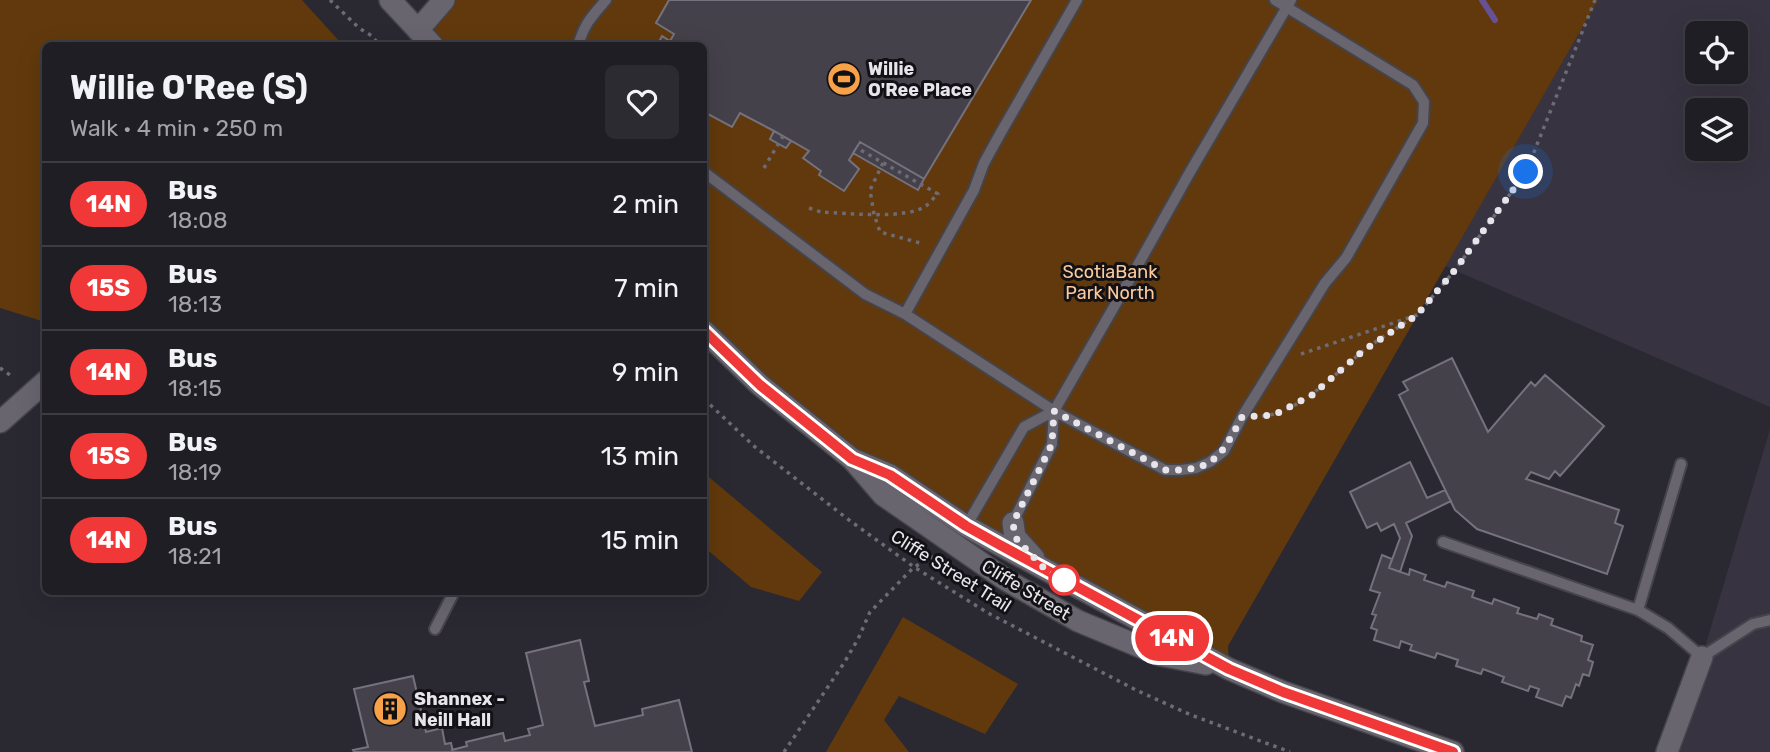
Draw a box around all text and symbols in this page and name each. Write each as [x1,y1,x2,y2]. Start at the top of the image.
map controls [1685,21,1748,161]
button: locate [1685,21,1748,84]
place label: Willie O'Ree Place [868,58,972,101]
sports icon: Willie O'Ree Place [825,60,863,98]
button: heart [605,65,679,139]
text: Willie O'Ree (S) [70,68,308,107]
button: layers [1685,98,1748,161]
text: Walk · 4 min · 250 m [70,114,283,142]
your location [1508,154,1543,189]
text: Bus [168,175,217,206]
text: 2 min [612,189,679,220]
text: 14N [86,190,131,218]
text: 18:08 [168,206,228,234]
text: Bus [168,259,217,290]
park label: ScotiaBank Park North [1063,261,1158,304]
text: 7 min [614,273,679,304]
text: 15S [87,274,130,302]
text: 18:13 [168,290,222,318]
text: Bus [168,343,217,374]
text: 9 min [612,357,679,388]
text: 14N [86,358,131,386]
text: 18:15 [168,374,222,402]
text: Bus [168,427,217,458]
text: 13 min [601,441,679,472]
text: 15S [87,442,130,470]
text: 18:19 [168,458,222,486]
text: Bus [168,511,217,542]
text: 15 min [601,525,679,556]
street label: Cliffe Street Trail [887,525,1015,617]
text: 14N [86,526,131,554]
text: 18:21 [168,542,222,570]
street label: Cliffe Street [978,555,1074,625]
unlabelled marker [1049,565,1079,595]
line badge: 14N [1132,615,1212,661]
text: 14N [1149,624,1195,652]
place label: Shannex - Neill Hall [414,688,505,731]
building icon: Shannex - Neill Hall [371,690,409,728]

